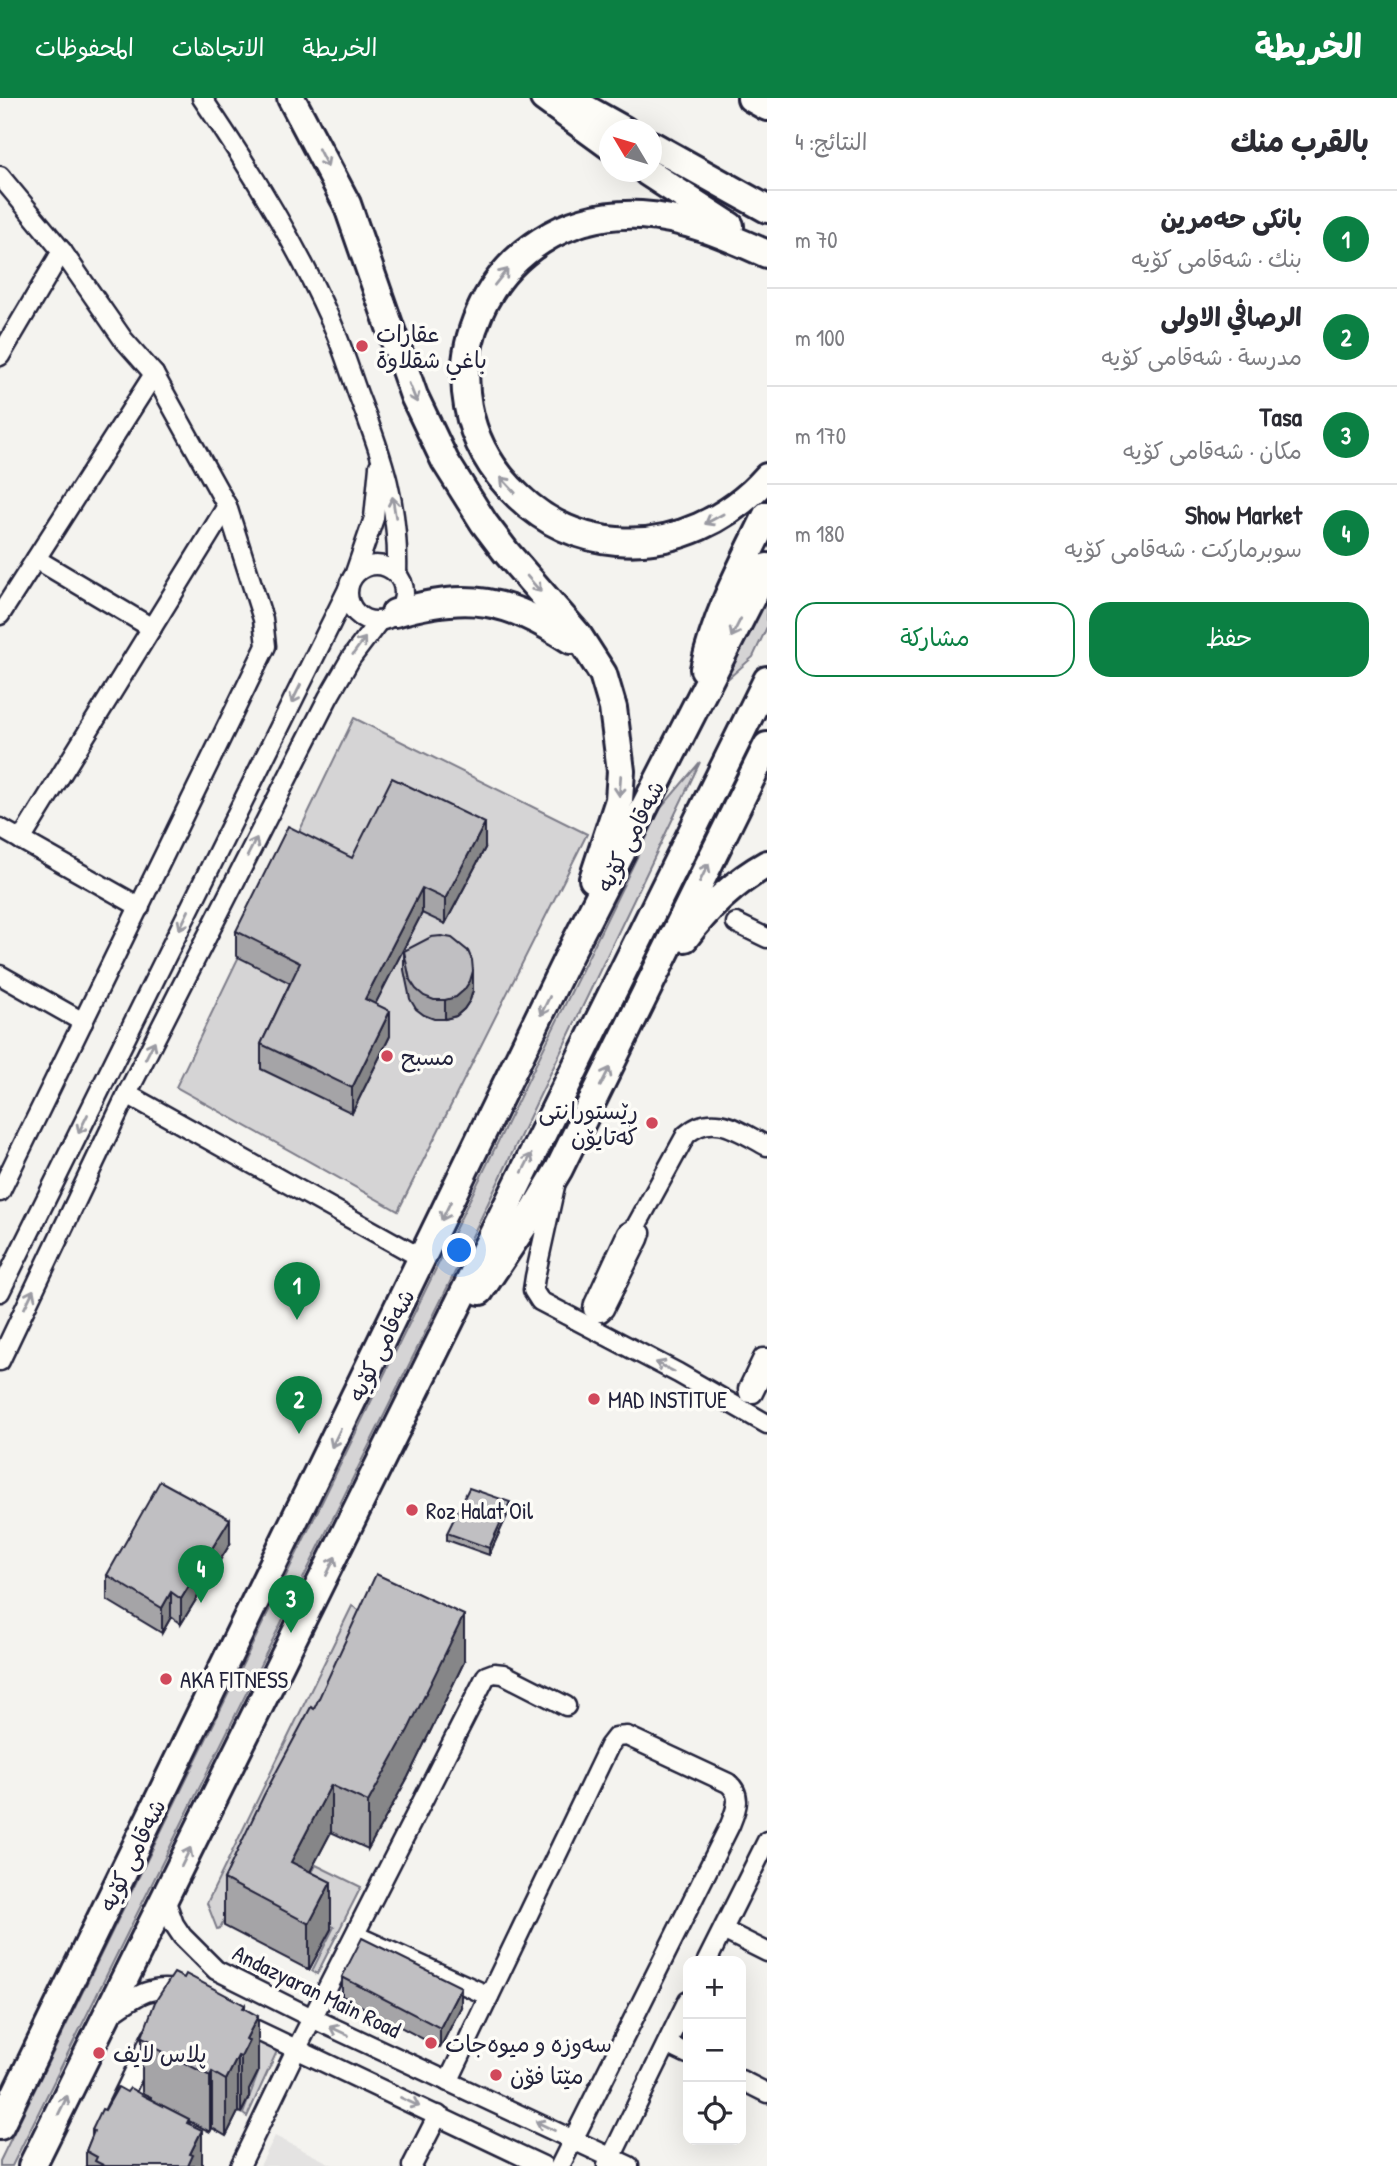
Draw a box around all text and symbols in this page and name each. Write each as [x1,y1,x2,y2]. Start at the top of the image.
text: الخريطة [1255,24,1362,68]
text: المحفوظات [35,31,134,63]
text: الاتجاهات [172,31,265,63]
text: الخريطة [303,31,377,63]
north arrow [599,119,662,182]
text: بالقرب منك [1231,121,1369,161]
text: النتائج: 4 [795,126,867,157]
one-way arrow [317,147,331,168]
text: بانكی حه‌مرین [1161,201,1302,236]
text: 70 m [795,224,838,255]
text: 1 [1342,224,1350,255]
text: بنك · شەقامی کۆیە [1131,243,1302,274]
one-way arrow [493,269,508,287]
text: الرصافي الاولى [1160,299,1302,334]
place label: عقارات باغي شقلاوة [376,318,487,381]
text: 100 m [795,322,845,353]
text: 2 [1341,322,1351,353]
marker: عقارات باغي شقلاوة [354,338,370,354]
text: مدرسة · شەقامی کۆیە [1102,341,1302,372]
one-way arrow [407,382,420,403]
text: Tasa [1259,399,1302,434]
text: 170 m [795,420,846,451]
text: 3 [1341,420,1351,451]
text: مكان · شەقامی کۆیە [1123,435,1302,466]
one-way arrow [499,477,516,494]
one-way arrow [387,496,400,519]
text: Show Market [1185,497,1302,532]
one-way arrow [704,512,724,526]
text: 180 m [795,518,845,549]
text: 4 [1342,518,1350,549]
text: سوبرماركت · شەقامی کۆیە [1065,533,1302,564]
one-way arrow [526,575,542,593]
button: مشاركة [795,602,1075,677]
button: حفظ [1089,602,1369,677]
one-way arrow [729,617,742,638]
one-way arrow [352,637,366,656]
one-way arrow [288,683,302,704]
one-way arrow [614,774,627,797]
street label: شەقامی کۆیە [589,775,671,897]
one-way arrow [246,837,260,858]
one-way arrow [698,863,712,884]
one-way arrow [177,909,190,930]
one-way arrow [537,995,551,1016]
one-way arrow [143,1040,157,1061]
place label: مسبح [401,1041,454,1073]
marker: مسبح [379,1048,395,1064]
one-way arrow [598,1067,612,1088]
place label: ڕێستورانتی کەتایۆن [539,1095,638,1152]
one-way arrow [76,1113,89,1134]
marker: ڕێستورانتی کەتایۆن [644,1115,660,1131]
one-way arrow [520,1153,534,1174]
one-way arrow [439,1200,452,1221]
your location [442,1233,476,1267]
pin: 1 [274,1262,320,1320]
street label: شەقامی کۆیە [341,1284,421,1406]
one-way arrow [23,1289,37,1310]
one-way arrow [655,1359,676,1373]
pin: 2 [276,1376,322,1434]
place label: MAD INSTITUE [608,1384,727,1415]
marker: MAD INSTITUE [586,1391,602,1407]
one-way arrow [328,1427,342,1448]
place label: Roz Halat Oil [426,1495,534,1526]
marker: Roz Halat Oil [404,1502,420,1518]
pin: 4 [178,1545,224,1603]
one-way arrow [324,1556,338,1577]
pin: 3 [268,1575,314,1633]
place label: AKA FITNESS [180,1664,289,1695]
marker: AKA FITNESS [158,1671,174,1687]
street label: شەقامی کۆیە [92,1794,172,1916]
one-way arrow [179,1847,193,1868]
street label: Andazyaran Main Road [228,1937,406,2045]
map controls [683,1956,746,2145]
button: + [683,1956,746,2019]
button: − [683,2019,746,2082]
one-way arrow [329,2024,350,2037]
place label: سەوزە و میوەجات [445,2028,612,2059]
marker: سەوزە و میوەجات [423,2035,439,2051]
place label: پلاس لایف [113,2038,207,2069]
marker: پلاس لایف [91,2045,107,2061]
place label: مێتا فۆن [510,2060,584,2091]
marker: مێتا فۆن [488,2067,504,2083]
button: locate [683,2082,746,2145]
one-way arrow [56,2095,70,2116]
one-way arrow [399,2096,420,2109]
one-way arrow [535,2119,556,2132]

